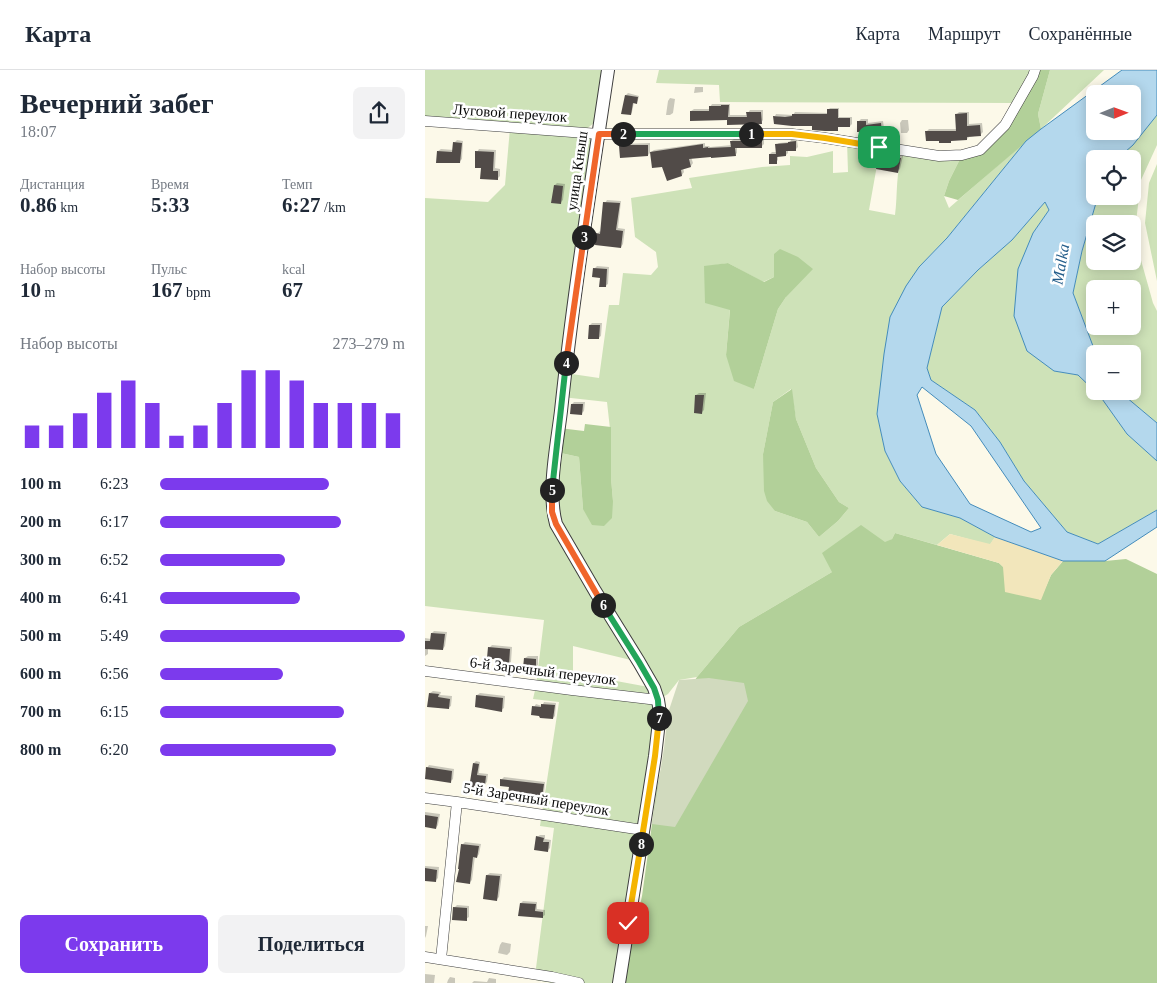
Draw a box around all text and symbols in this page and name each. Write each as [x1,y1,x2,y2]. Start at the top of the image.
text: Карта [25,21,91,47]
text: Карта [855,24,900,44]
text: Маршрут [928,24,1000,44]
text: Сохранённые [1028,24,1132,44]
north arrow [1086,85,1141,140]
map controls [1086,85,1141,400]
button: share [353,87,405,139]
text: Вечерний забег [20,88,214,119]
street label: Луговой переулок [452,101,568,125]
pin: 2 [611,122,635,146]
pin: 1 [739,122,763,146]
text: 18:07 [20,123,56,140]
pin [858,126,900,168]
text: 2 [620,127,627,142]
text: 1 [748,127,755,142]
street label: улица Кныш [563,130,591,212]
icon: arrive [865,133,893,161]
button: locate [1086,150,1141,205]
text: Дистанция [20,177,85,192]
text: Время [151,177,189,192]
text: Темп [282,177,313,192]
text: 0.86 [20,193,57,217]
text: 5:33 [151,193,190,217]
text: 6:27 [282,193,321,217]
text: km [57,200,78,215]
text: /km [321,200,346,215]
button: layers [1086,215,1141,270]
pin: 3 [571,224,597,250]
text: 3 [581,230,588,245]
water label: Malka [1048,242,1072,287]
text: Набор высоты [20,262,106,277]
text: Пульс [151,262,187,277]
text: kcal [282,262,305,277]
text: 10 [20,278,41,302]
text: 167 [151,278,183,302]
text: 67 [282,278,303,302]
button: + [1086,280,1141,335]
text: m [41,285,55,300]
text: bpm [183,285,211,300]
text: Набор высоты [20,335,118,352]
text: 273–279 m [333,335,405,352]
button: − [1086,345,1141,400]
pin: 4 [553,350,579,376]
text: 4 [563,356,570,371]
text: 100 m [20,475,61,492]
text: 6:23 [100,475,128,492]
pin: 5 [539,478,565,502]
text: 5 [549,483,556,498]
text: 200 m [20,513,61,530]
text: 6:17 [100,513,128,530]
text: 300 m [20,551,61,568]
text: 6:52 [100,551,128,568]
text: 400 m [20,589,61,606]
text: 6:41 [100,589,128,606]
pin: 6 [591,592,615,618]
text: 6 [600,598,607,613]
text: 500 m [20,627,61,644]
text: 5:49 [100,627,128,644]
street label: 6-й Заречный переулок [469,654,618,688]
text: 600 m [20,665,61,682]
text: 6:56 [100,665,128,682]
text: 700 m [20,703,61,720]
text: 6:15 [100,703,128,720]
pin: 7 [647,706,671,730]
text: 7 [656,711,663,726]
text: 800 m [20,741,61,758]
text: 6:20 [100,741,128,758]
street label: 5-й Заречный переулок [462,780,611,819]
pin: 8 [629,832,653,856]
text: 8 [638,837,645,852]
pin [607,902,649,944]
icon: check [614,909,642,937]
button: Сохранить [20,915,208,973]
button: Поделиться [218,915,405,973]

